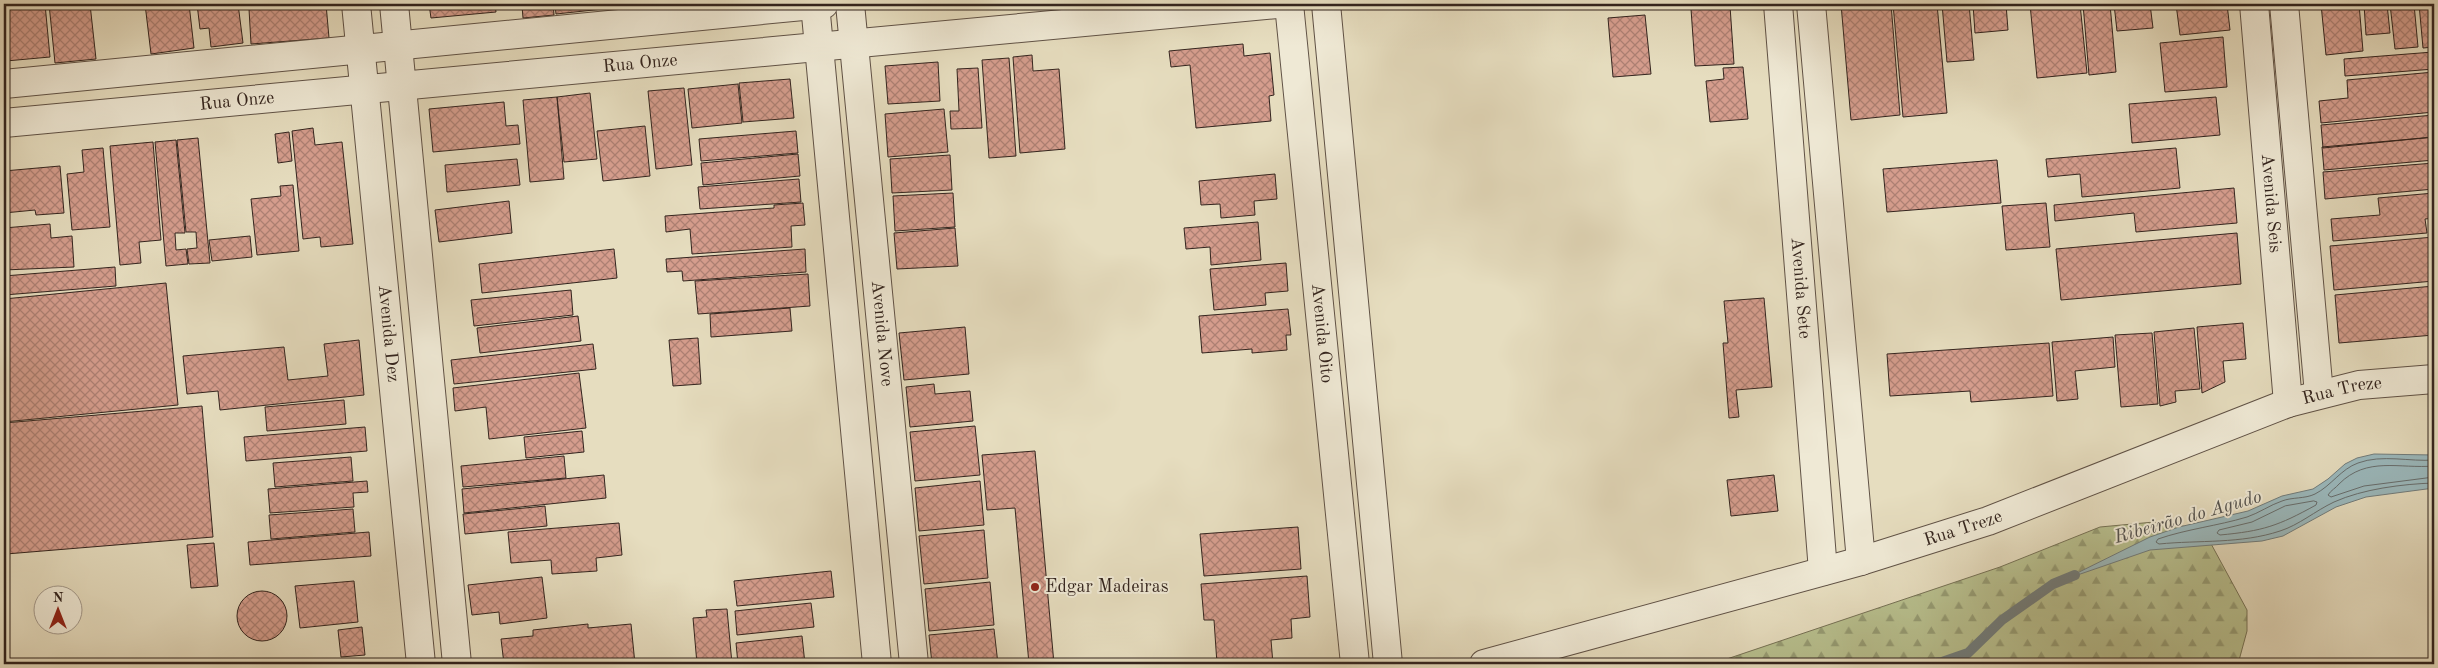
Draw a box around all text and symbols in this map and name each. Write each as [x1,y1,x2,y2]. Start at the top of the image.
street label: Rua Onze [602,51,678,76]
street label: Rua Onze [199,89,275,114]
street label: Avenida Seis [2258,153,2284,254]
street label: Avenida Sete [1788,237,1814,339]
street label: Avenida Nove [868,280,896,387]
street label: Avenida Oito [1308,283,1336,384]
street label: Avenida Dez [375,284,402,383]
street label: Rua Treze [2300,374,2383,408]
water label: Ribeirão do Agudo [2111,488,2264,548]
street label: Rua Treze [1922,507,2005,550]
place label: Edgar Madeiras [1045,578,1169,596]
marker: Edgar Madeiras [1029,581,1041,593]
north arrow [32,586,82,636]
text: N [53,591,64,605]

